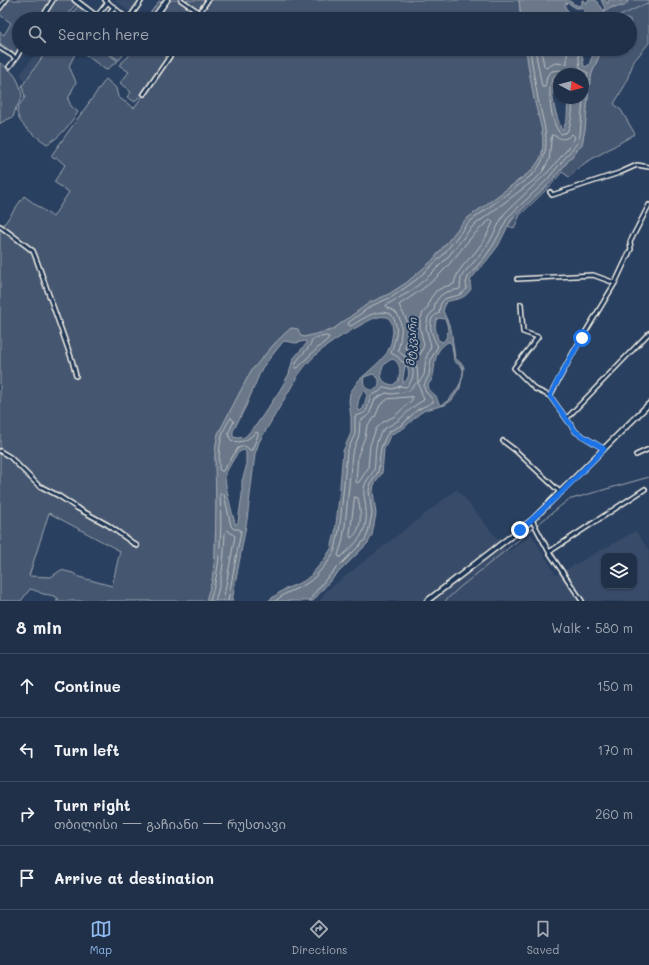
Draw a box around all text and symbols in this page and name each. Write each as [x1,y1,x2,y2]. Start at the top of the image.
search box [12,12,637,56]
icon: search [26,23,48,45]
text: Search here [58,24,149,44]
north arrow [553,68,589,104]
water label: მტკვარი [402,317,420,367]
route start [573,329,591,347]
route end [511,521,529,539]
map controls [601,553,637,589]
button: layers [601,553,637,589]
text: 8 min [16,616,62,638]
text: Walk · 580 m [551,619,633,636]
icon: ahead [16,675,38,697]
text: Continue [54,676,121,696]
text: 150 m [597,677,633,694]
icon: left [16,739,38,761]
text: Turn left [54,740,119,760]
text: 170 m [597,741,633,758]
text: Turn right [54,795,131,815]
icon: right [16,803,38,825]
text: 260 m [595,805,633,822]
text: თბილისი — გაჩიანი — რუსთავი [54,815,286,832]
icon: arrive [16,867,38,889]
text: Arrive at destination [54,868,214,888]
tab: Map [90,918,112,957]
tab: Directions [291,918,347,957]
tab: Saved [527,918,559,957]

